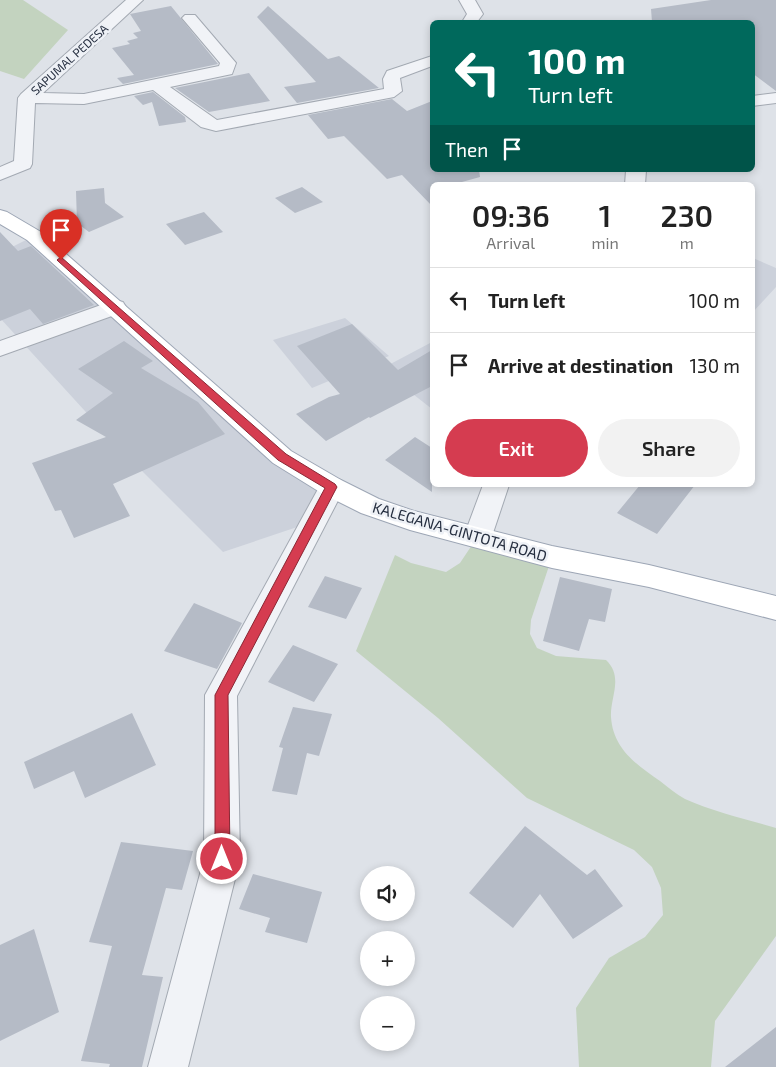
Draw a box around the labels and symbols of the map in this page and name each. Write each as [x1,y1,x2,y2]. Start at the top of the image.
street label: SAPUMAL PEDESA [28,20,111,97]
pin [40,209,82,260]
street label: KALEGANA-GINTOTA ROAD [371,497,549,565]
position arrow [195,832,247,884]

